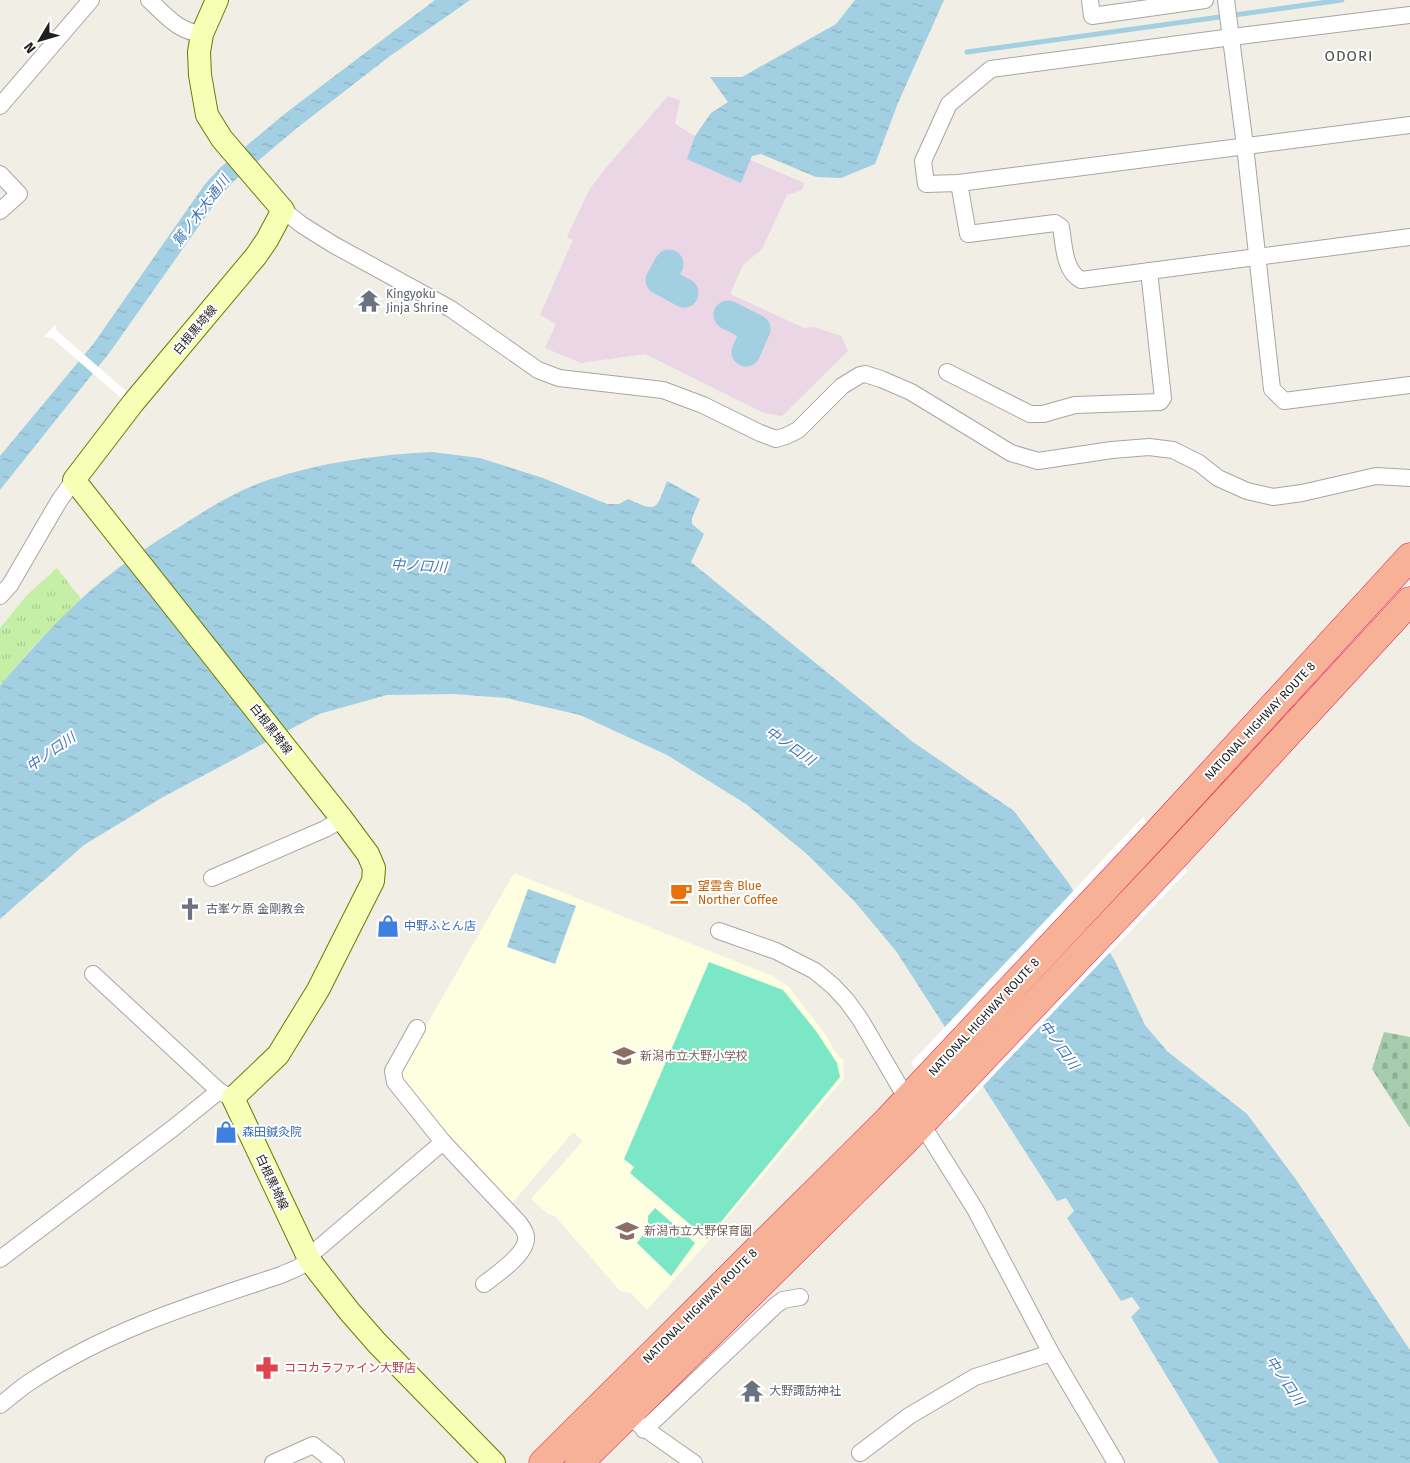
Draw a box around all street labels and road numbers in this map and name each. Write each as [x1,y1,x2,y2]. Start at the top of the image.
street label: 白根黒埼線 [170,303,220,357]
street label: NATIONAL HIGHWAY ROUTE 8 [1202,659,1319,783]
street label: 白根黒埼線 [247,701,295,757]
street label: NATIONAL HIGHWAY ROUTE 8 [926,955,1043,1079]
street label: 白根黒埼線 [253,1152,291,1212]
street label: NATIONAL HIGHWAY ROUTE 8 [640,1246,760,1366]

